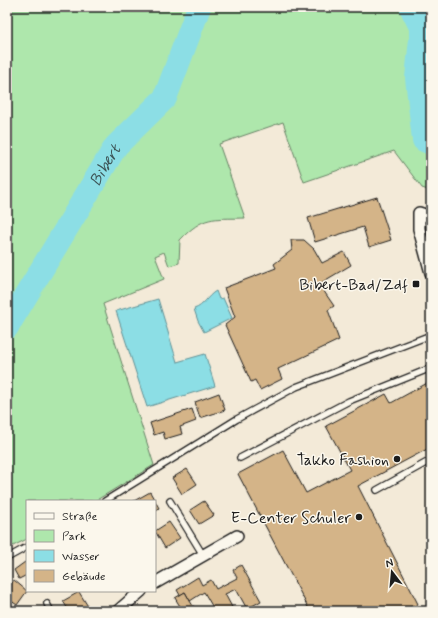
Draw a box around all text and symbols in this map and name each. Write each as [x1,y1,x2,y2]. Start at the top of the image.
water label: Bibert [84,139,127,190]
place label: Bibert-Bad/Zdf [299,275,408,296]
marker: Bibert-Bad/Zdf [411,279,421,289]
place label: Takko Fashion [297,450,389,471]
marker: Takko Fashion [392,454,402,464]
legend [26,500,156,592]
place label: E-Center Schuler [231,508,351,529]
text: Straße [62,509,97,525]
marker: E-Center Schuler [354,512,364,522]
text: Park [62,529,86,545]
text: Wasser [62,549,100,565]
north arrow [372,552,412,592]
text: N [384,556,395,571]
text: Gebäude [62,569,105,585]

